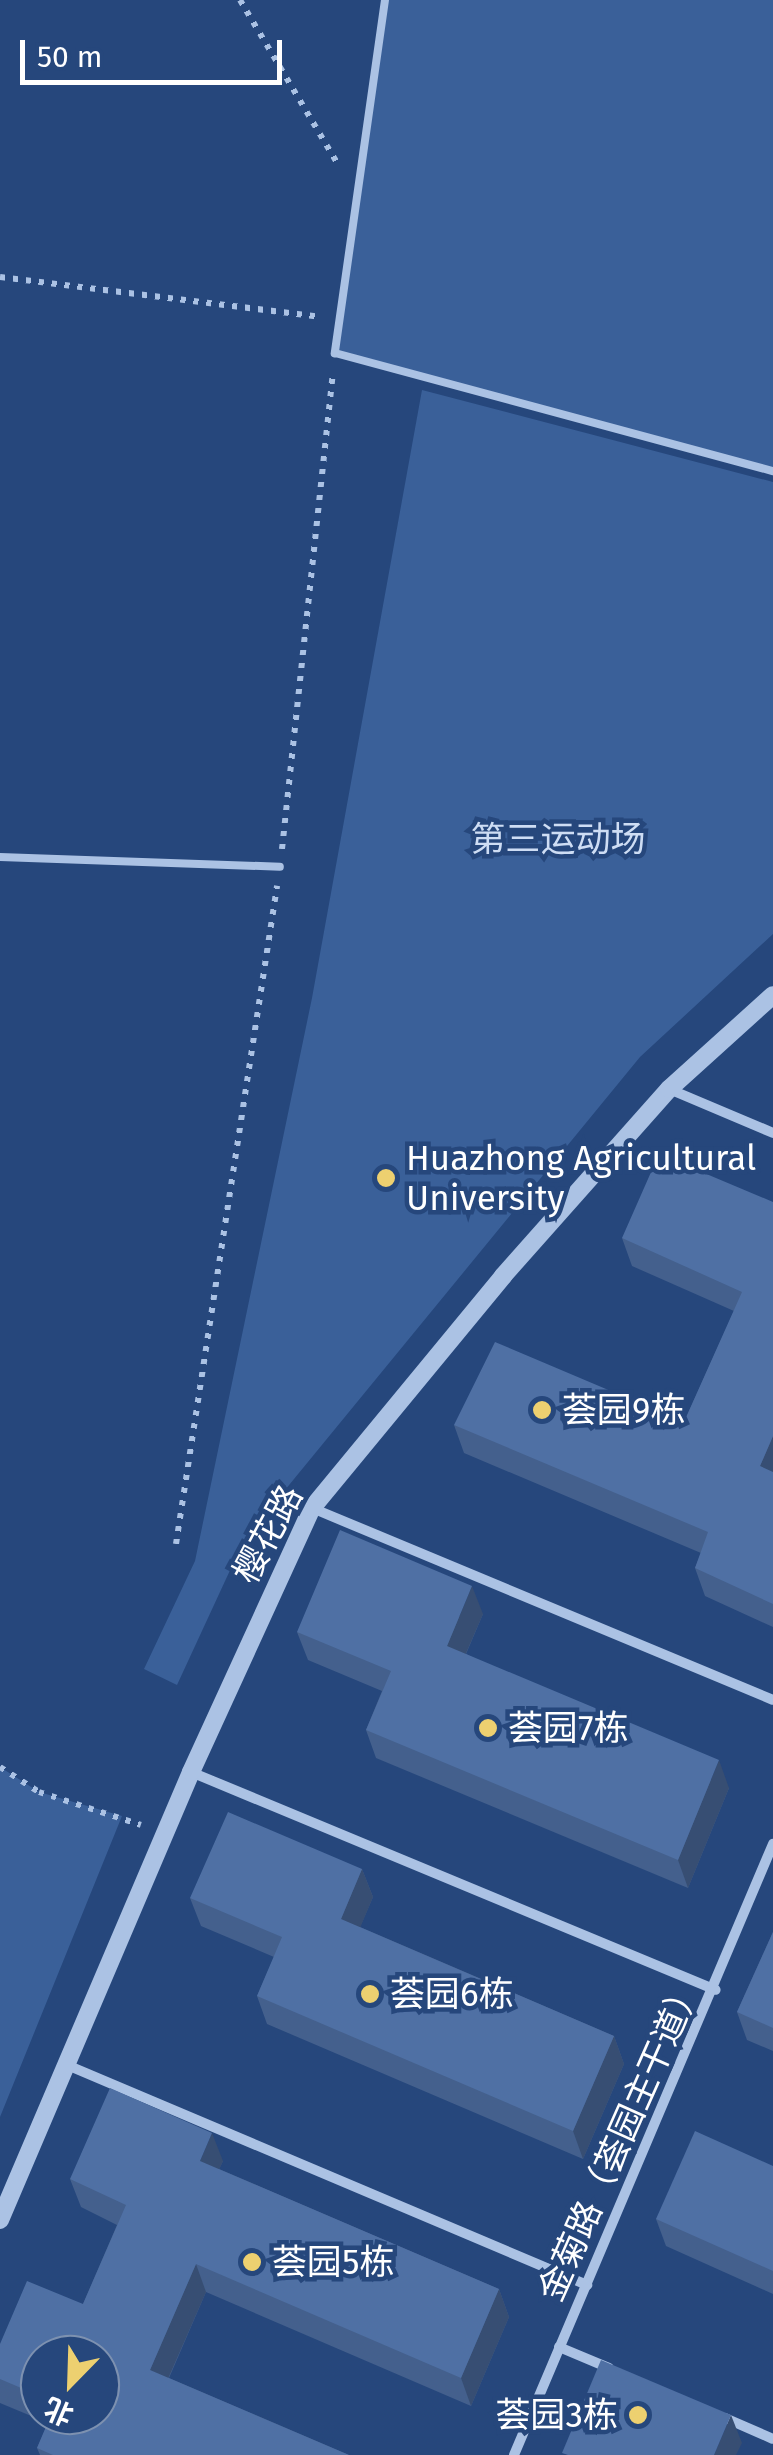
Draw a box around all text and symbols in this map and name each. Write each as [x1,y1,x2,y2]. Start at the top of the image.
scale bar [25,20,288,82]
text: 50 m [37,39,102,75]
park label: 第三运动场 [471,818,645,860]
place label: Huazhong Agricultural University [406,1137,756,1219]
marker: Huazhong Agricultural University [375,1167,397,1189]
place label: 荟园9栋 [562,1389,685,1431]
marker: 荟园9栋 [531,1399,553,1421]
street label: 樱花路 [225,1478,311,1590]
place label: 荟园7栋 [508,1707,629,1749]
marker: 荟园7栋 [477,1717,499,1739]
street label: 金菊路（荟园主干道） [530,1971,710,2307]
place label: 荟园6栋 [390,1973,514,2015]
marker: 荟园6栋 [359,1983,381,2005]
place label: 荟园5栋 [272,2241,395,2283]
marker: 荟园5栋 [241,2251,263,2273]
north arrow [20,2335,120,2435]
text: 北 [40,2391,78,2432]
place label: 荟园3栋 [496,2394,618,2436]
marker: 荟园3栋 [627,2404,649,2426]

